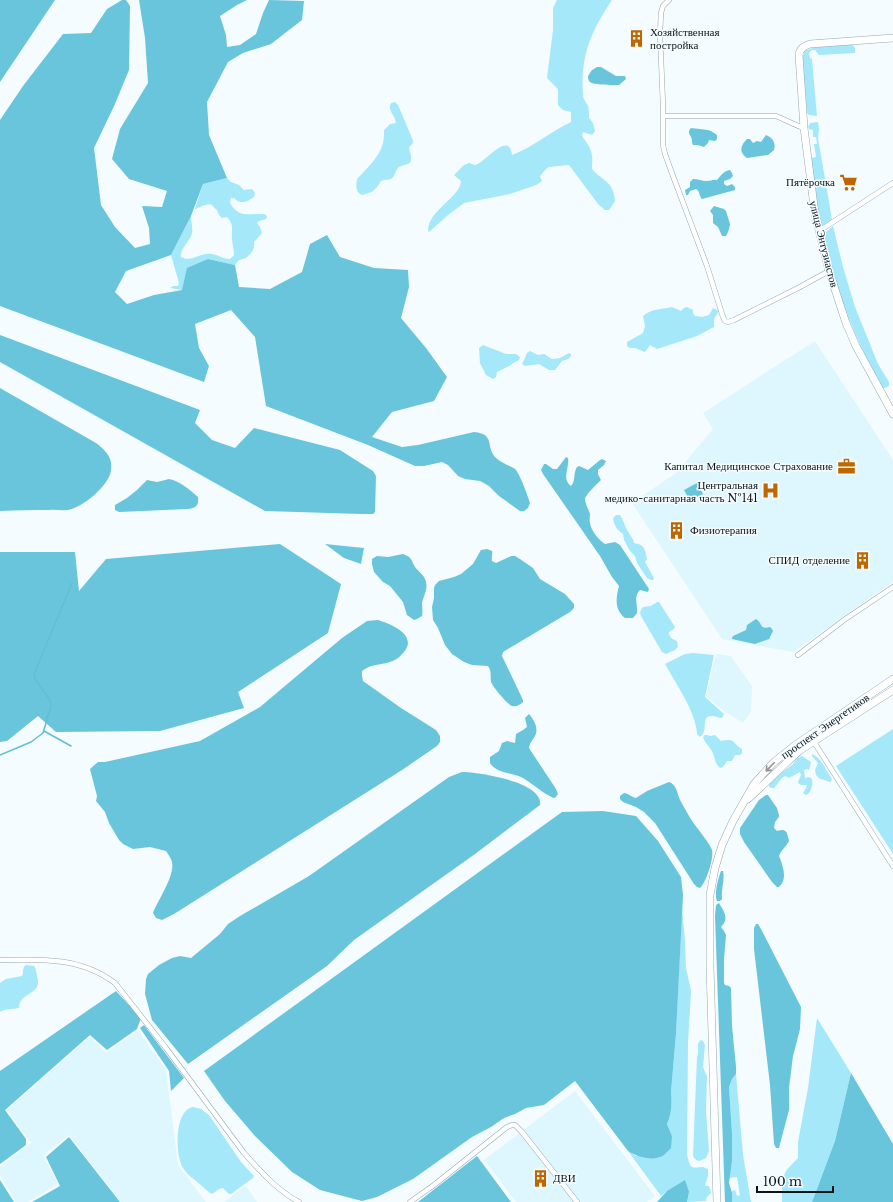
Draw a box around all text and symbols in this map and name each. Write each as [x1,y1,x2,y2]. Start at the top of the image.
place label: Хозяйственная постройка [650,25,719,52]
building icon: Хозяйственная постройка [627,28,647,48]
supermarket icon: Пятёрочка [838,172,858,192]
place label: Пятёрочка [786,175,835,189]
street label: улица Энтузиастов [806,199,842,289]
office icon: Капитал Медицинское Страхование [836,456,856,476]
place label: Капитал Медицинское Страхование [664,459,833,473]
place label: Центральная медико-санитарная часть №141 [605,478,758,505]
hospital icon: Центральная медико-санитарная часть №141 [761,481,781,501]
building icon: Физиотерапия [667,520,687,540]
place label: Физиотерапия [690,523,757,537]
building icon: СПИД отделение [853,550,873,570]
place label: СПИД отделение [769,553,850,567]
street label: проспект Энергетиков [778,690,872,762]
one-way arrow [766,762,775,772]
building icon: ДВИ [530,1168,550,1188]
scale bar [757,1168,833,1194]
place label: ДВИ [553,1171,576,1185]
text: 100 m [763,1174,802,1189]

